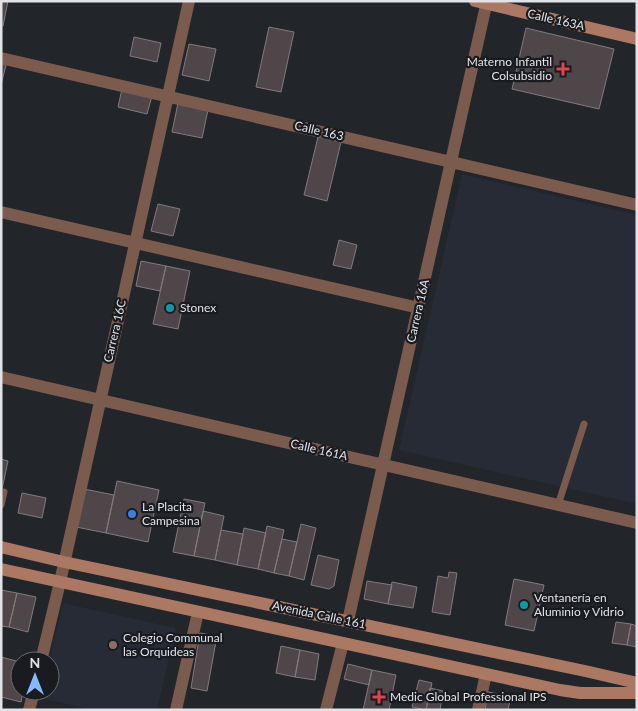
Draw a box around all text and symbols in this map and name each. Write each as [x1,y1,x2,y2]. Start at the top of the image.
street label: Calle 163A [526,6,587,34]
place label: Materno Infantil Colsubsidio [467,54,552,83]
marker: Materno Infantil Colsubsidio [556,62,570,76]
street label: Calle 163 [293,118,345,143]
street label: Carrera 16A [403,277,432,344]
street label: Carrera 16C [100,298,129,364]
place label: Stonex [180,300,216,315]
marker: Stonex [164,302,176,314]
street label: Calle 161A [289,436,350,464]
place label: La Placita Campesina [142,499,200,528]
marker: La Placita Campesina [126,508,138,520]
place label: Ventanería en Aluminio y Vidrio [534,590,624,619]
street label: Avenida Calle 161 [271,597,367,632]
marker: Ventanería en Aluminio y Vidrio [518,599,530,611]
place label: Colegio Communal las Orquideas [123,630,223,659]
marker: Colegio Communal las Orquideas [107,639,119,651]
north arrow [10,651,60,701]
text: N [30,654,40,671]
place label: Medic Global Professional IPS [390,689,547,704]
marker: Medic Global Professional IPS [372,690,386,704]

